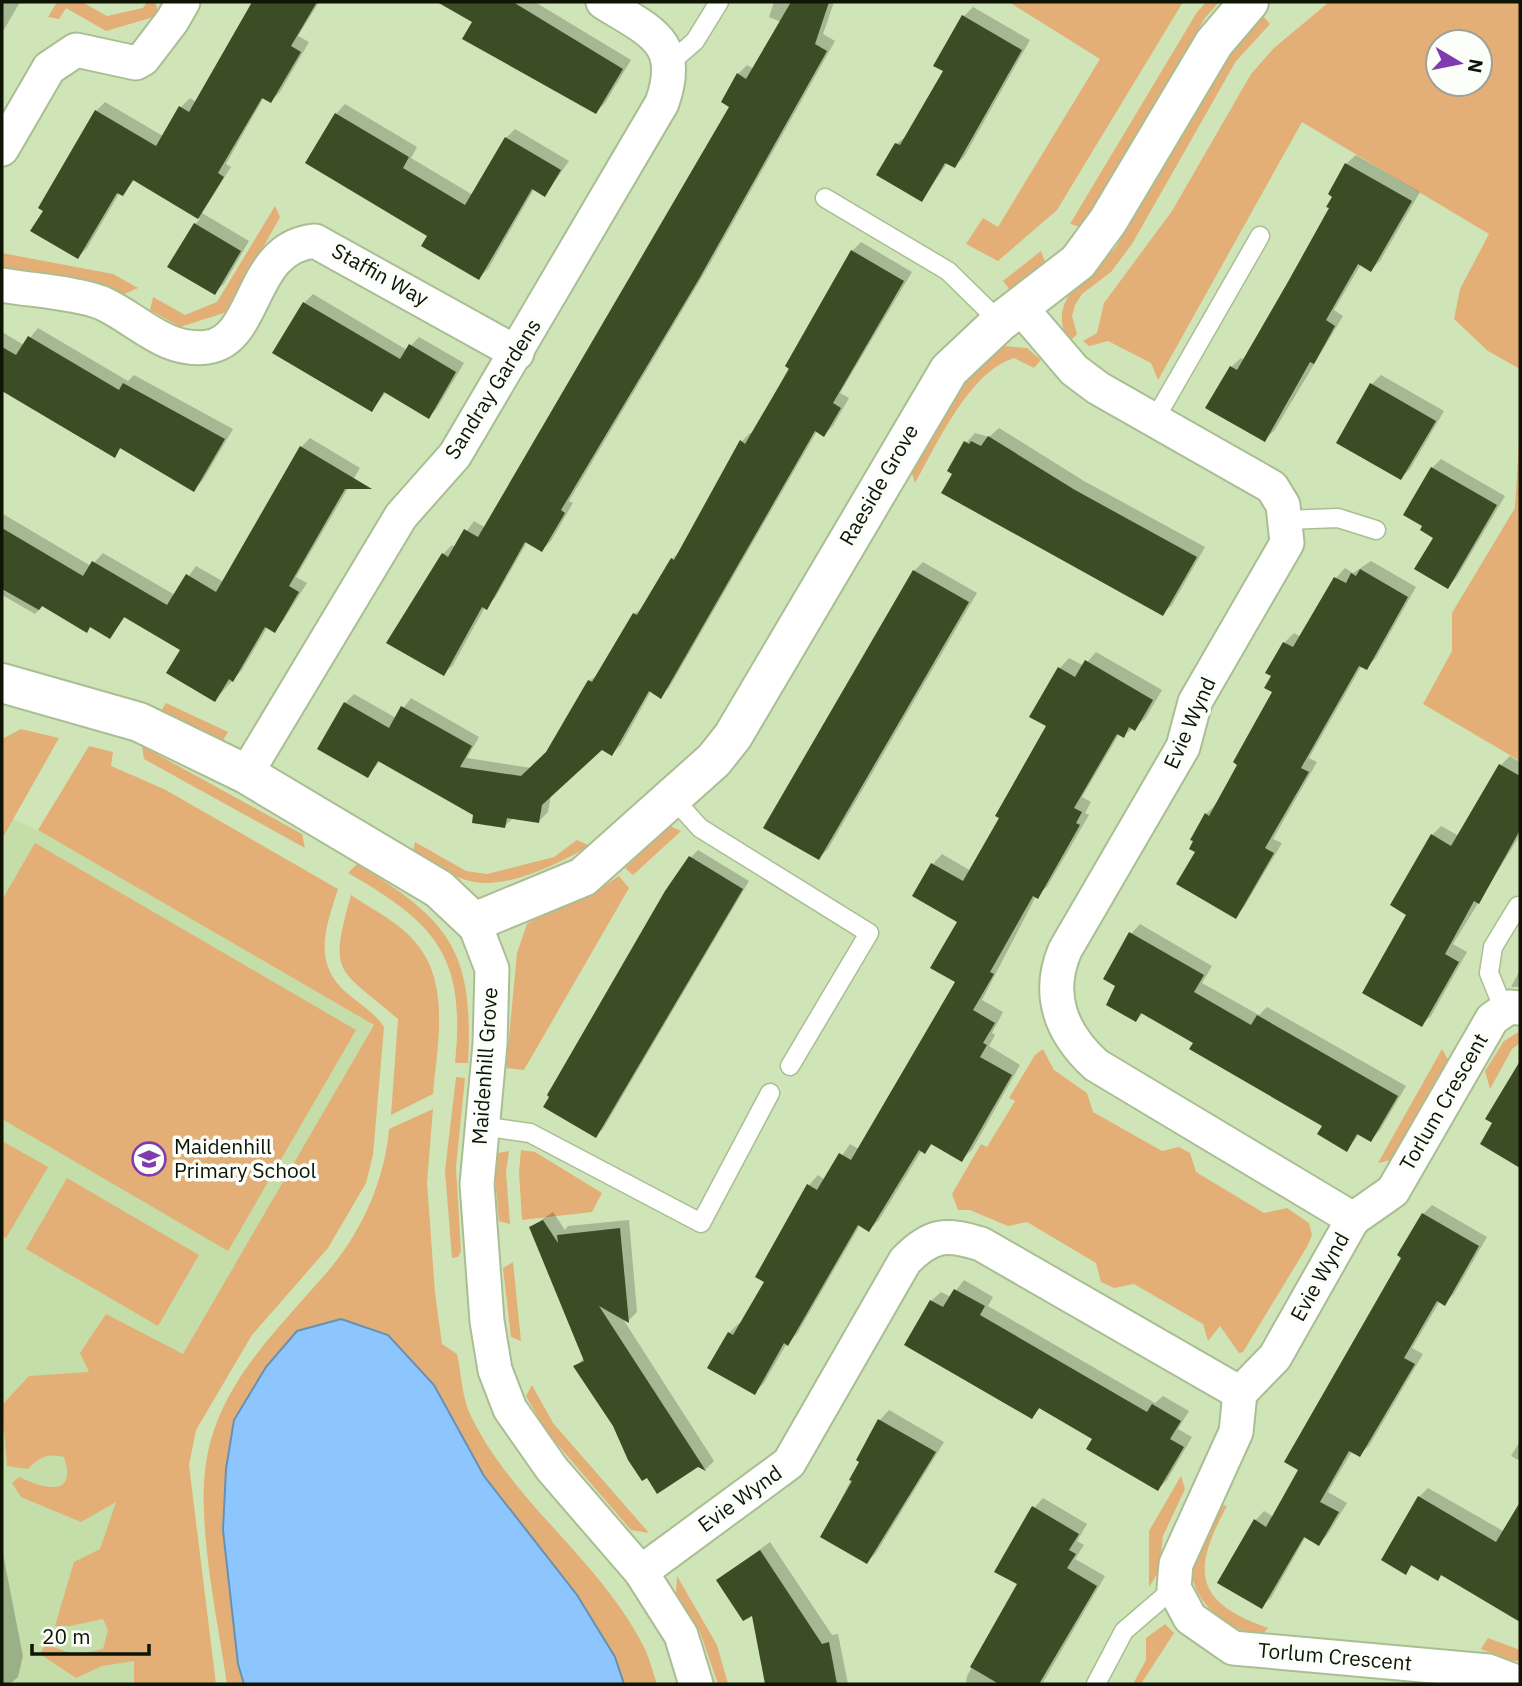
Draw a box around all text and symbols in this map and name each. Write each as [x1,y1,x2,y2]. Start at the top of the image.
north arrow [1424,28,1494,98]
text: N [1463,57,1489,75]
street label: Staffin Way [327,236,434,312]
street label: Sandray Gardens [438,313,547,464]
street label: Raeside Grove [832,419,924,550]
street label: Evie Wynd [1156,672,1222,773]
street label: Maidenhill Grove [465,986,503,1146]
street label: Torlum Crescent [1392,1028,1494,1175]
place label: Maidenhill Primary School [174,1132,317,1184]
school or university icon: Maidenhill Primary School [130,1140,168,1178]
street label: Evie Wynd [1283,1227,1355,1326]
street label: Evie Wynd [692,1458,787,1538]
scale bar [32,1612,149,1656]
text: 20 m [42,1622,91,1650]
street label: Torlum Crescent [1257,1635,1413,1677]

